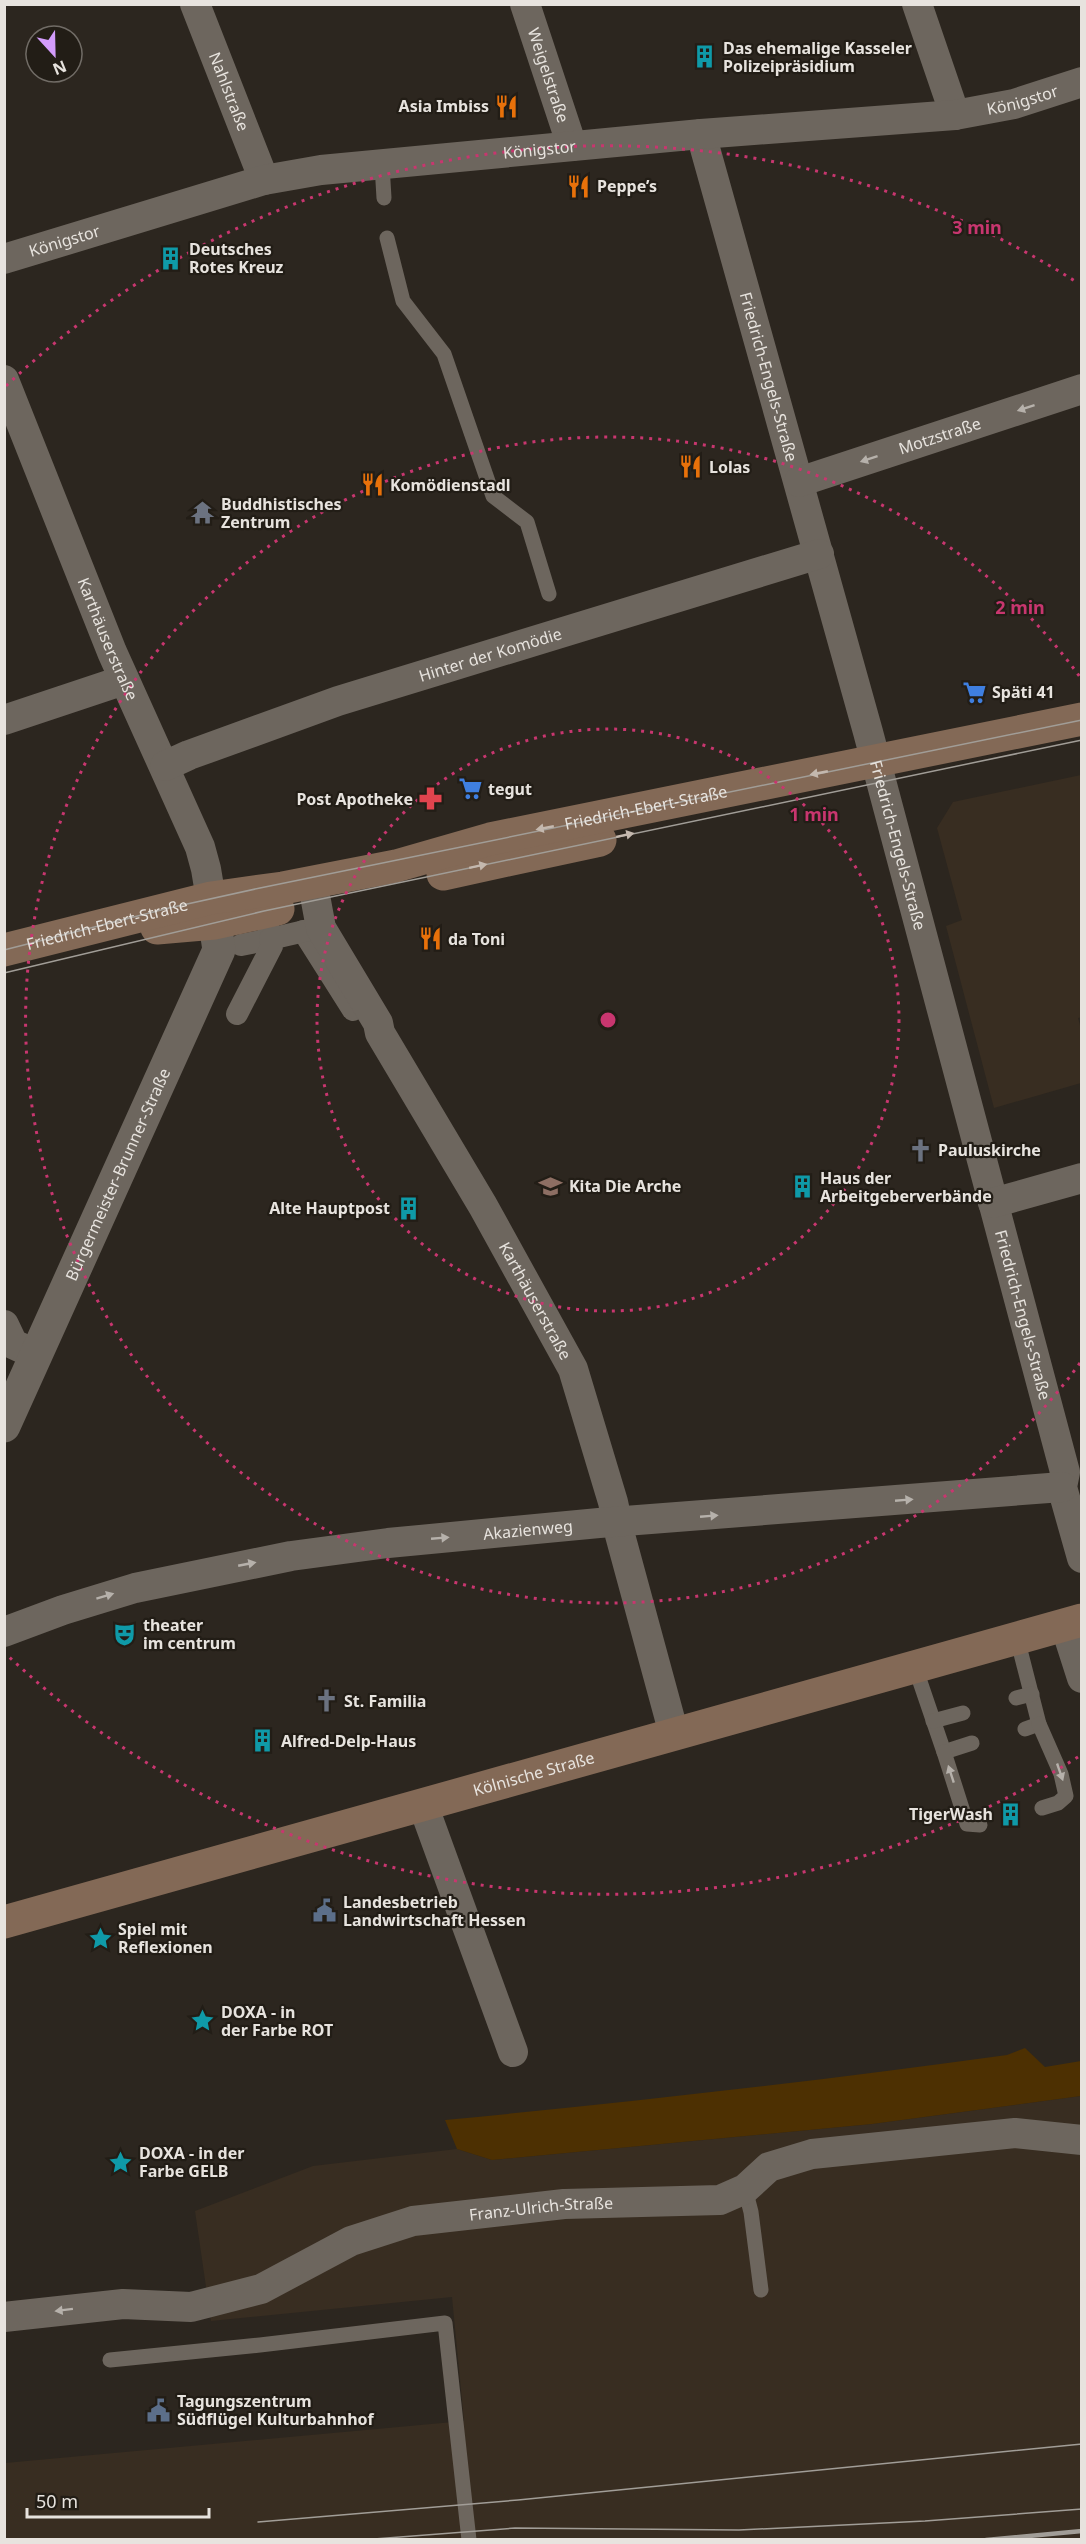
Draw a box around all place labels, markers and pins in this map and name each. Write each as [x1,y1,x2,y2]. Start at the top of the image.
place label: Das ehemalige Kasseler Polizeipräsidium [723,37,912,77]
building icon: Das ehemalige Kasseler Polizeipräsidium [692,44,718,70]
restaurant icon: Asia Imbiss [494,93,520,119]
place label: Asia Imbiss [399,95,489,117]
restaurant icon: Peppe’s [566,173,592,199]
place label: Peppe’s [597,175,657,197]
place label: Deutsches Rotes Kreuz [189,238,284,278]
building icon: Deutsches Rotes Kreuz [158,245,184,271]
restaurant icon: Lolas [678,454,704,480]
place label: Lolas [709,456,750,478]
restaurant icon: Komödienstadl [359,472,385,498]
place label: Komödienstadl [390,474,511,496]
place label: Buddhistisches Zentrum [221,493,341,533]
temple icon: Buddhistisches Zentrum [190,500,216,526]
supermarket icon: Späti 41 [961,679,987,705]
place label: Späti 41 [992,681,1055,703]
supermarket icon: tegut [457,776,483,802]
place label: tegut [488,778,532,800]
pharmacy icon: Post Apotheke [418,786,444,812]
place label: Post Apotheke [296,788,413,810]
restaurant icon: da Toni [417,926,443,952]
place label: da Toni [448,928,505,950]
centre of rings [598,1010,618,1030]
church icon: Pauluskirche [907,1137,933,1163]
place label: Pauluskirche [938,1139,1041,1161]
place label: Haus der Arbeitgeberverbände [820,1167,992,1207]
school or university icon: Kita Die Arche [538,1173,564,1199]
building icon: Haus der Arbeitgeberverbände [789,1174,815,1200]
place label: Kita Die Arche [569,1175,681,1197]
building icon: Alte Hauptpost [395,1195,421,1221]
place label: Alte Hauptpost [269,1197,390,1219]
place label: theater im centrum [143,1614,236,1654]
theatre icon: theater im centrum [112,1621,138,1647]
church icon: St. Familia [313,1688,339,1714]
place label: St. Familia [344,1690,426,1712]
building icon: Alfred-Delp-Haus [250,1728,276,1754]
place label: Alfred-Delp-Haus [281,1730,416,1752]
building icon: TigerWash [998,1801,1024,1827]
place label: TigerWash [909,1803,993,1825]
place label: Landesbetrieb Landwirtschaft Hessen [343,1891,526,1931]
public building icon: Landesbetrieb Landwirtschaft Hessen [312,1898,338,1924]
place label: Spiel mit Reflexionen [118,1918,213,1958]
place icon: Spiel mit Reflexionen [87,1925,113,1951]
place label: DOXA - in der Farbe ROT [221,2001,333,2041]
place icon: DOXA - in der Farbe ROT [190,2008,216,2034]
place label: DOXA - in der Farbe GELB [139,2142,244,2182]
place icon: DOXA - in der Farbe GELB [108,2149,134,2175]
place label: Tagungszentrum Südflügel Kulturbahnhof [177,2390,375,2430]
public building icon: Tagungszentrum Südflügel Kulturbahnhof [146,2397,172,2423]

